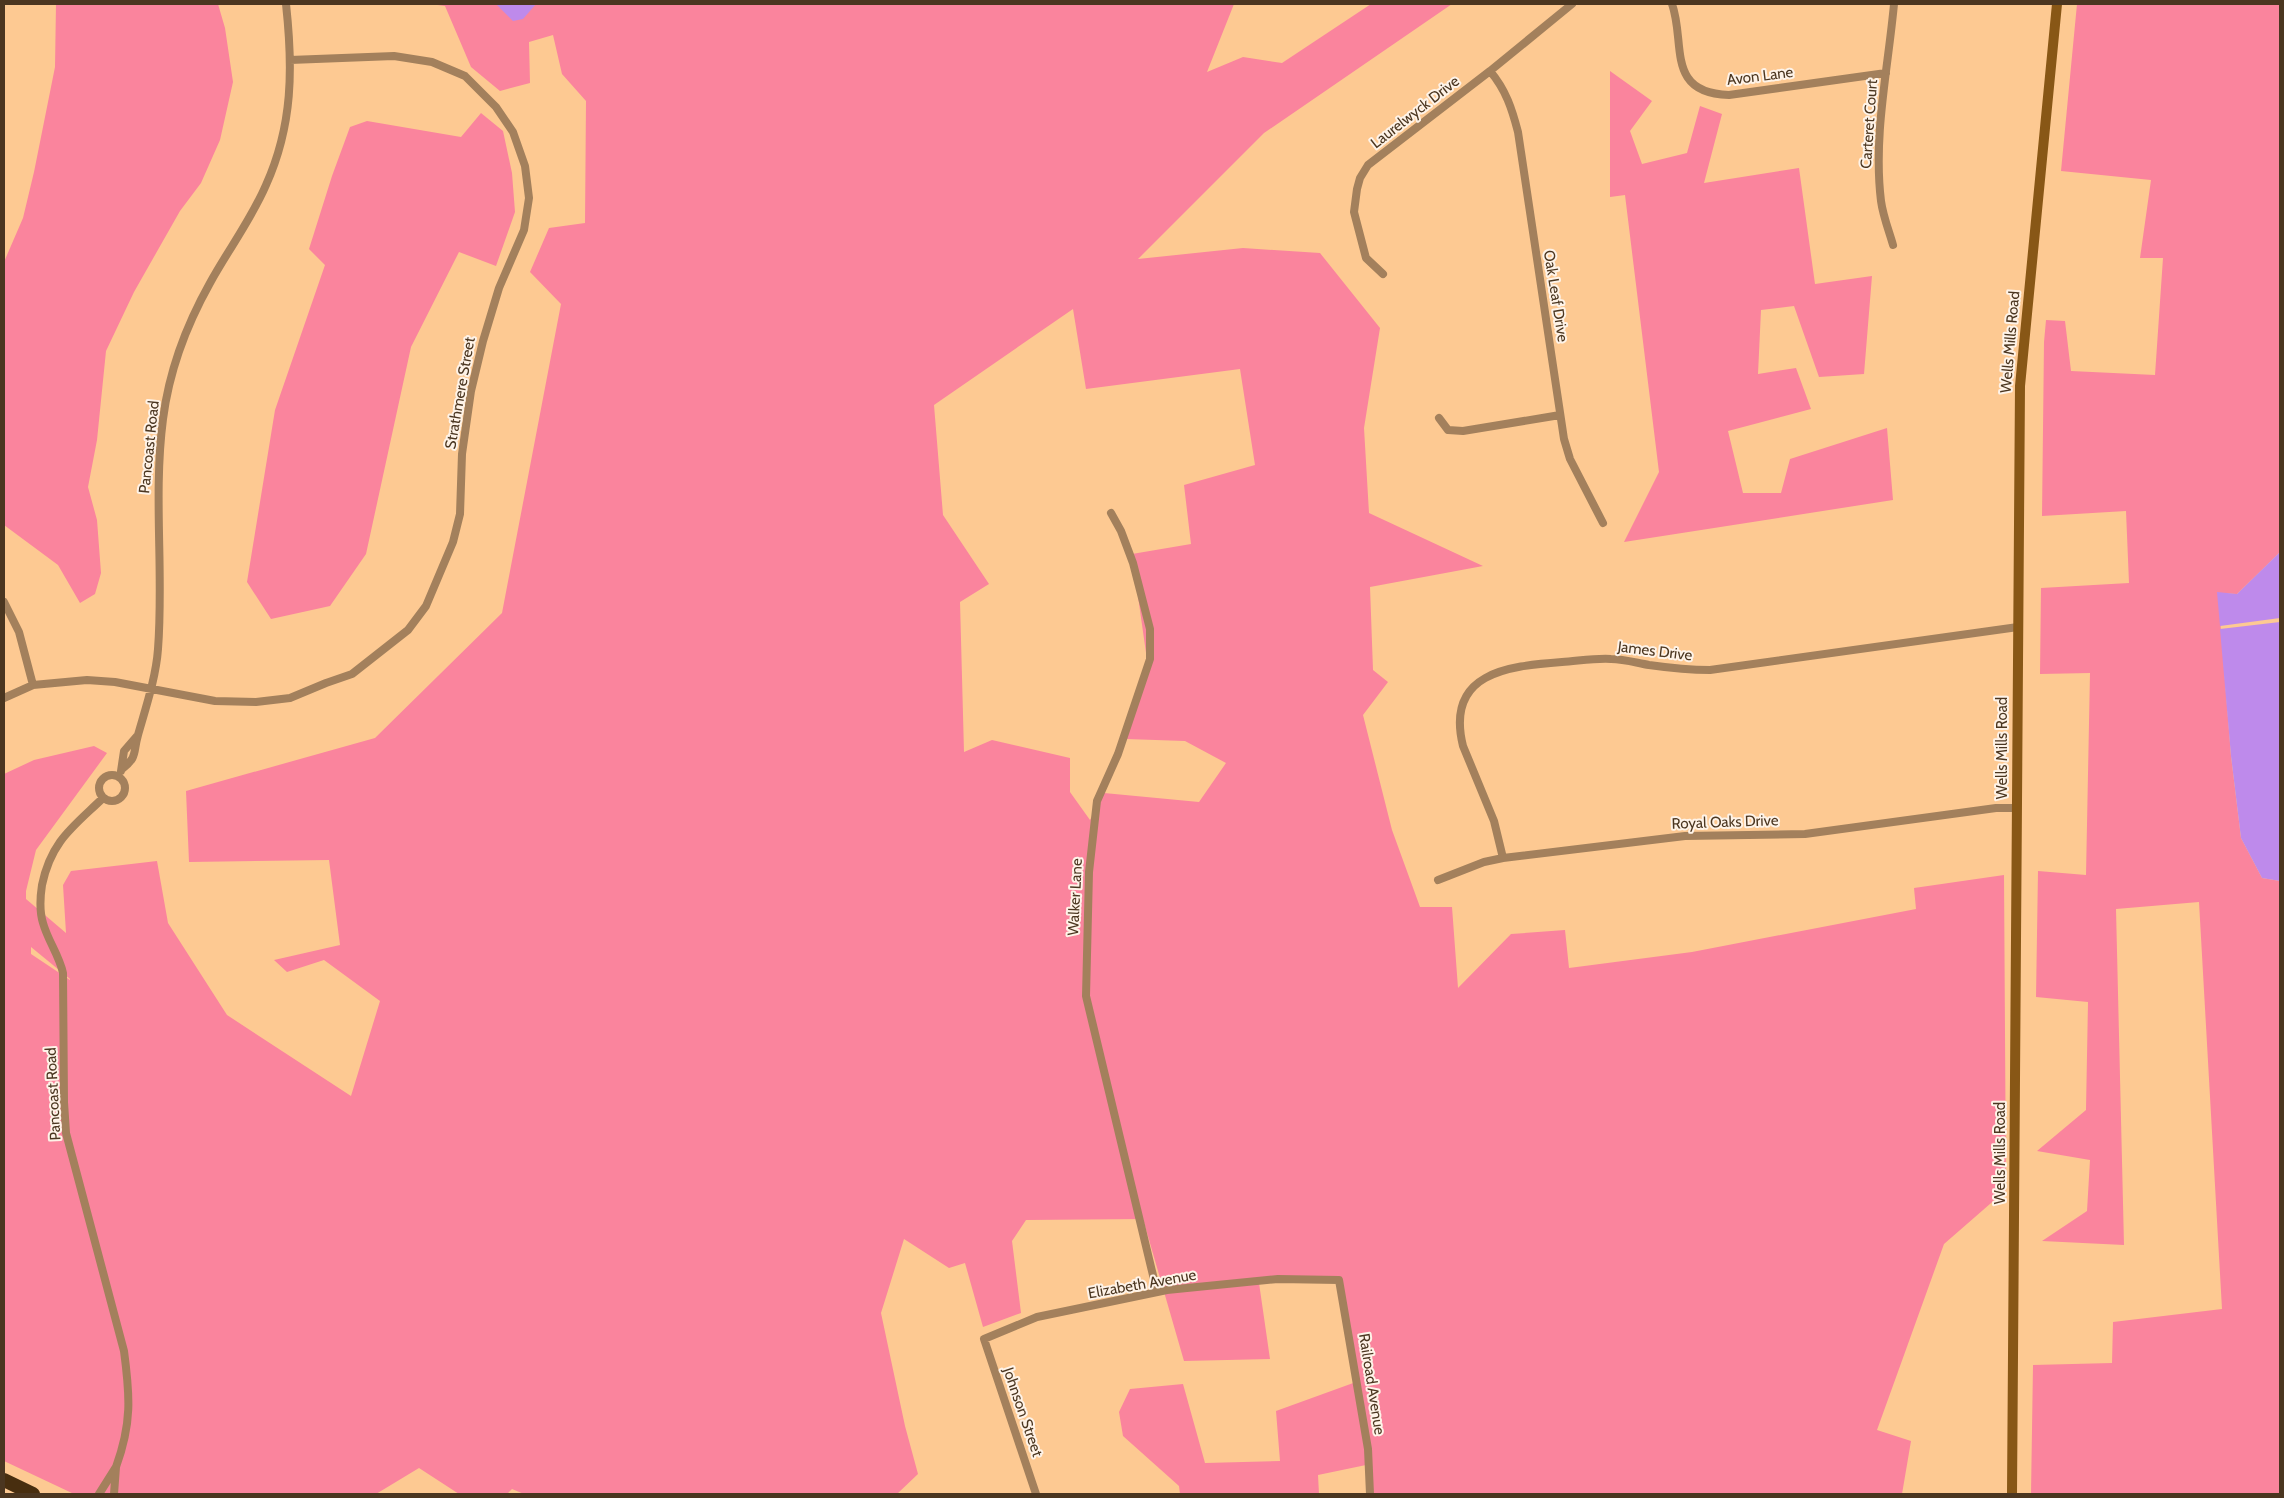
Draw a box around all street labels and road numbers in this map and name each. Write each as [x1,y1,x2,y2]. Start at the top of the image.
street label: Avon Lane [1726,63,1795,89]
street label: Laurelwyck Drive [1367,72,1463,152]
street label: Carteret Court [1857,79,1881,169]
street label: Oak Leaf Drive [1540,249,1572,344]
street label: Wells Mills Road [1997,290,2023,394]
street label: Strathmere Street [441,336,479,450]
street label: Pancoast Road [135,400,163,494]
street label: James Drive [1616,637,1694,665]
street label: Wells Mills Road [1993,697,2011,799]
street label: Royal Oaks Drive [1671,811,1779,833]
street label: Walker Lane [1064,858,1086,936]
street label: Pancoast Road [42,1047,64,1141]
street label: Wells Mills Road [1991,1102,2009,1204]
street label: Elizabeth Avenue [1087,1266,1198,1302]
street label: Railroad Avenue [1355,1332,1389,1436]
street label: Johnson Street [999,1364,1047,1459]

